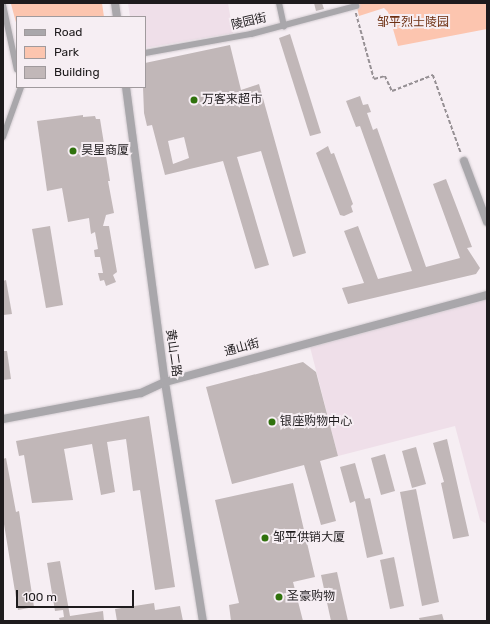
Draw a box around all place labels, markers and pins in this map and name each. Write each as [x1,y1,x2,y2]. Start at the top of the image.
place label: 万客来超市 [202,93,262,107]
marker: 万客来超市 [189,95,199,105]
place label: 昊星商厦 [81,144,129,158]
marker: 昊星商厦 [68,146,78,156]
place label: 银座购物中心 [280,415,352,429]
marker: 银座购物中心 [267,417,277,427]
place label: 邹平供销大厦 [273,531,345,545]
marker: 邹平供销大厦 [260,533,270,543]
place label: 圣豪购物 [287,590,335,604]
marker: 圣豪购物 [274,592,284,602]

